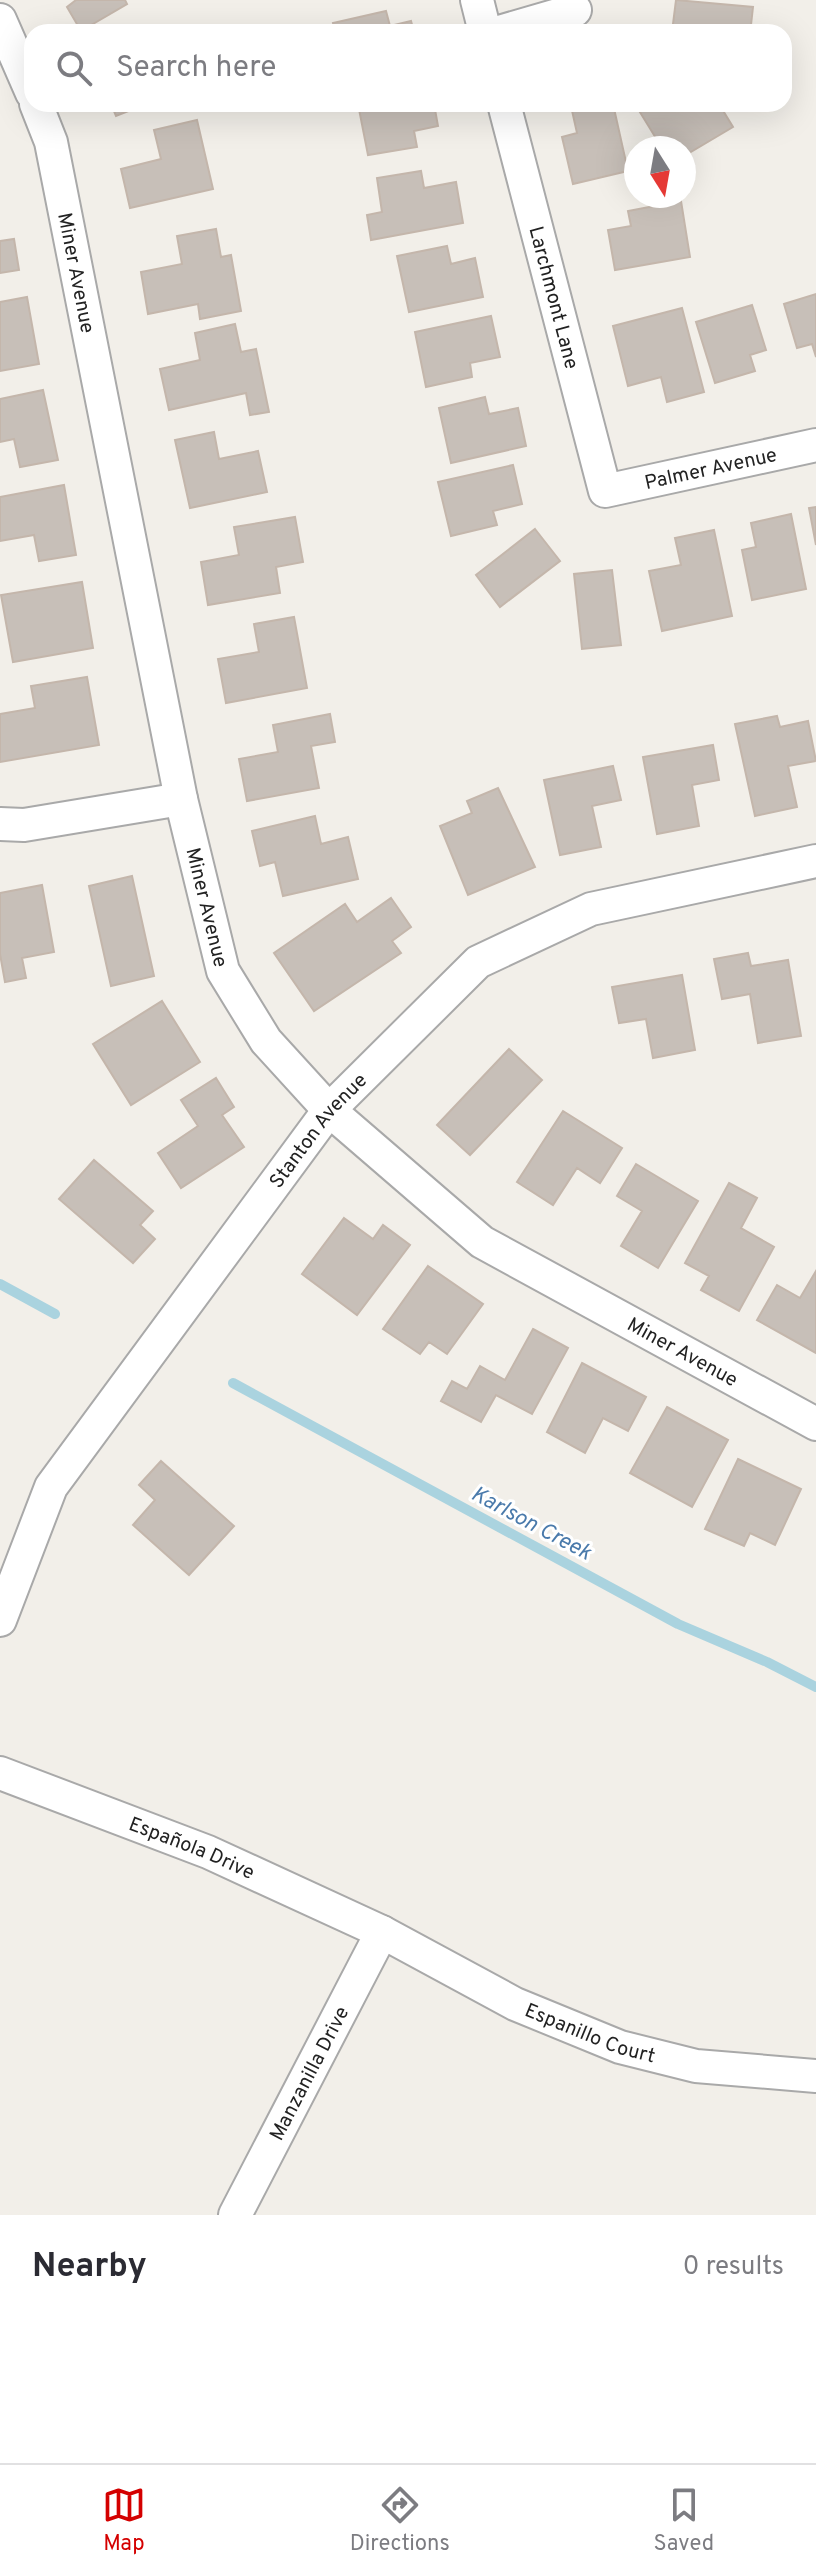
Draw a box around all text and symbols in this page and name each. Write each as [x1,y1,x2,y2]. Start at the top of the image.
search box [24,24,792,112]
icon: search [52,46,96,90]
text: Search here [116,50,276,87]
north arrow [624,136,696,208]
street label: Miner Avenue [50,210,100,336]
street label: Larchmont Lane [521,224,584,372]
street label: Palmer Avenue [642,443,780,497]
street label: Miner Avenue [178,845,233,970]
street label: Stanton Avenue [265,1068,374,1194]
street label: Miner Avenue [622,1313,742,1394]
water label: Karlson Creek [466,1481,596,1568]
street label: Española Drive [125,1812,258,1887]
street label: Espanillo Court [520,1998,658,2070]
street label: Manzanilla Drive [265,2002,356,2146]
text: Nearby [32,2246,147,2289]
text: 0 results [683,2251,784,2284]
tab: Map [102,2483,146,2558]
tab: Directions [350,2483,450,2558]
tab: Saved [654,2483,714,2558]

